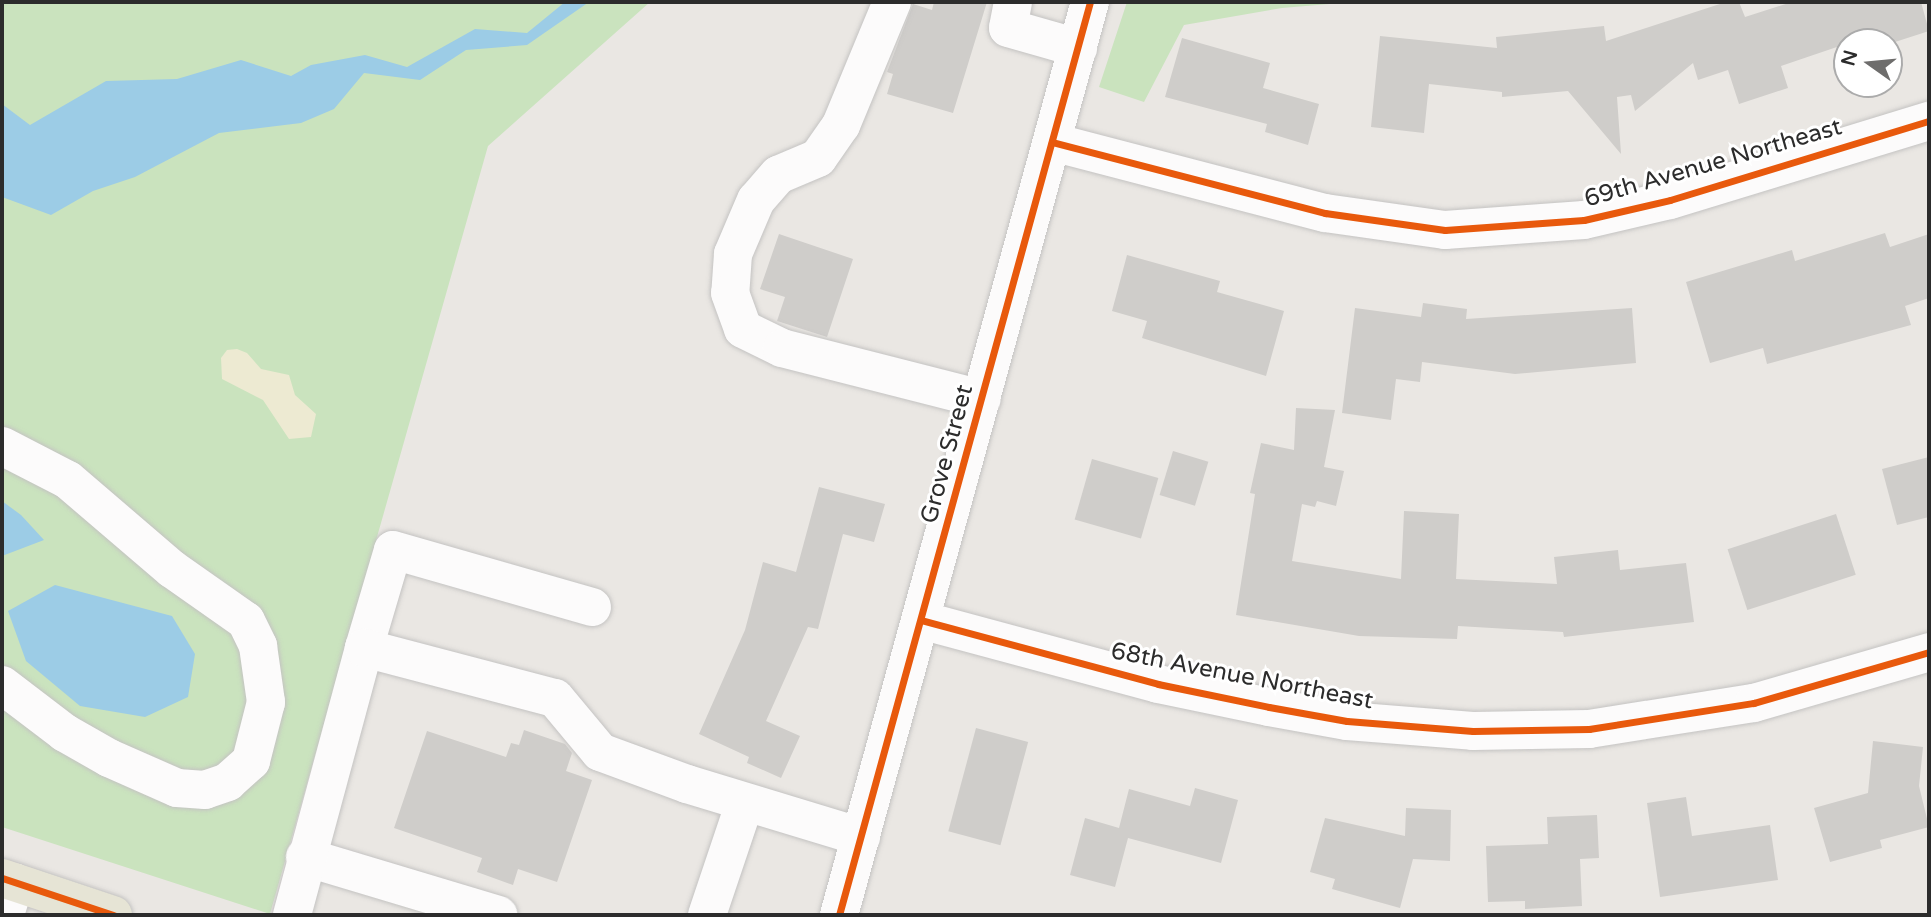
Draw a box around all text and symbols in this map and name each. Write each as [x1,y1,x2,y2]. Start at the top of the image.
north arrow [1833,28,1903,98]
text: N [1837,48,1862,68]
street label: 69th Avenue Northeast [1581,112,1845,214]
street label: Grove Street [915,382,979,526]
street label: 68th Avenue Northeast [1108,636,1376,716]

